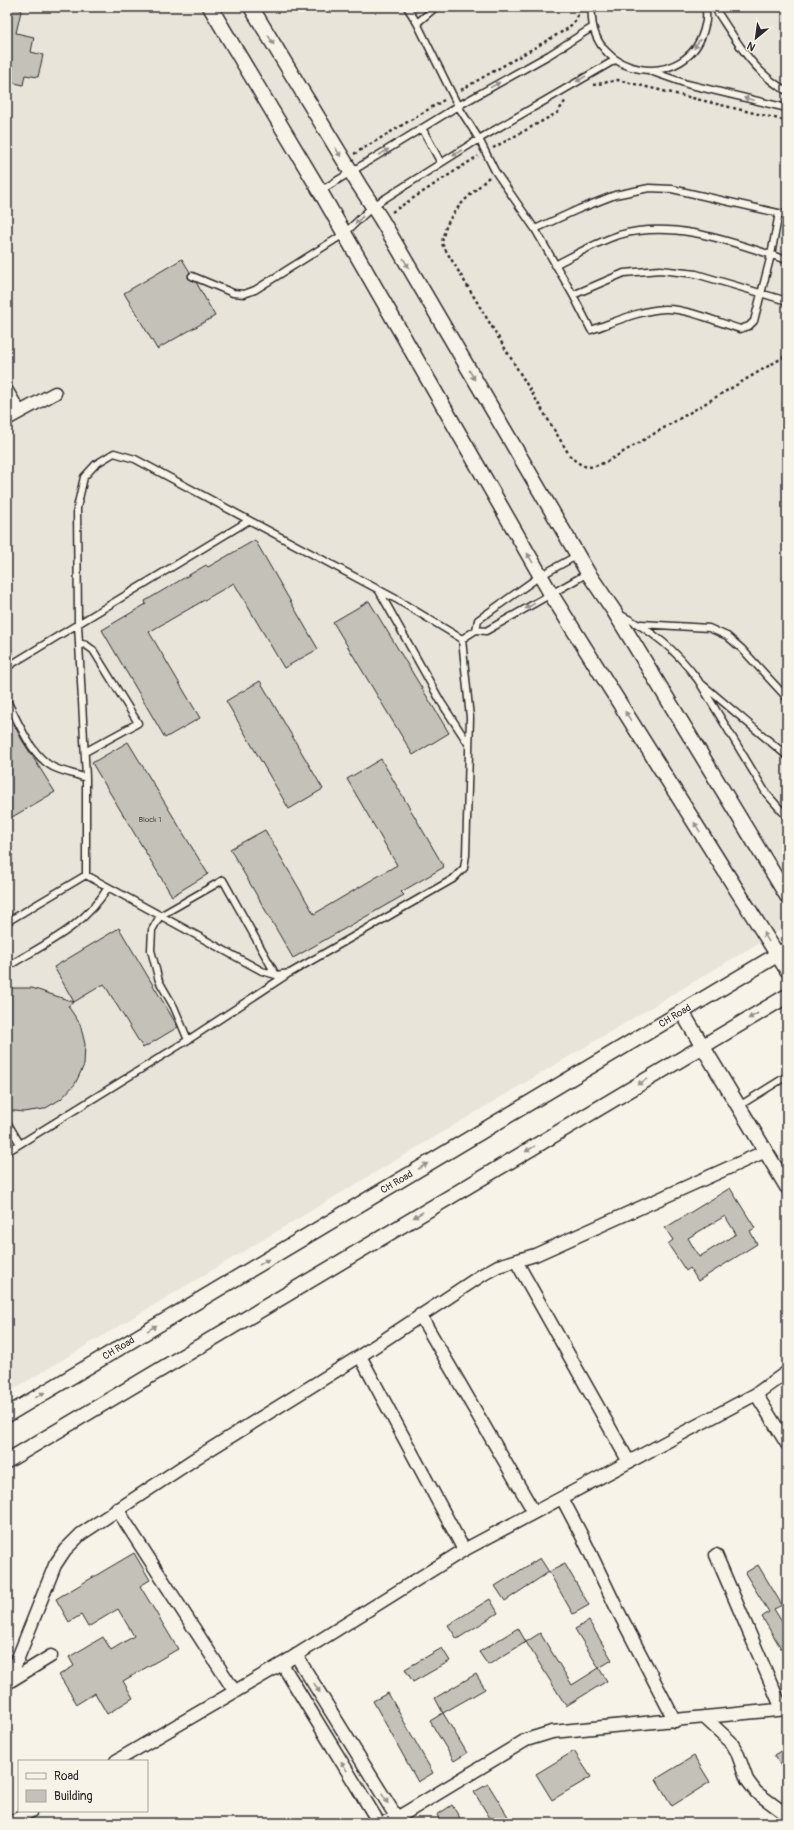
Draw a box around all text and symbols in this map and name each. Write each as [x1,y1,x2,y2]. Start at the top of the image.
north arrow [736,18,776,58]
one-way arrow [268,34,275,46]
one-way arrow [693,38,700,50]
text: N [744,39,758,54]
one-way arrow [575,76,587,83]
one-way arrow [489,81,501,88]
one-way arrow [743,95,755,101]
one-way arrow [335,146,342,158]
one-way arrow [379,148,389,156]
one-way arrow [452,149,462,157]
one-way arrow [354,215,363,224]
one-way arrow [403,257,410,269]
one-way arrow [469,369,476,381]
one-way arrow [527,552,534,564]
one-way arrow [524,602,536,609]
one-way arrow [624,711,632,722]
house number: Block 1 [139,815,162,824]
one-way arrow [693,821,701,832]
one-way arrow [763,931,770,942]
street label: CH Road [657,1002,693,1030]
one-way arrow [747,1012,759,1019]
one-way arrow [636,1079,648,1086]
one-way arrow [524,1145,536,1152]
one-way arrow [417,1163,429,1170]
street label: CH Road [378,1168,415,1196]
one-way arrow [412,1212,424,1219]
one-way arrow [258,1258,270,1265]
one-way arrow [146,1325,158,1332]
street label: CH Road [100,1334,137,1363]
one-way arrow [34,1392,46,1399]
one-way arrow [313,1682,320,1694]
legend [18,1760,148,1812]
one-way arrow [340,1761,348,1771]
text: Road [54,1769,79,1784]
text: Building [54,1789,93,1804]
one-way arrow [381,1793,389,1804]

